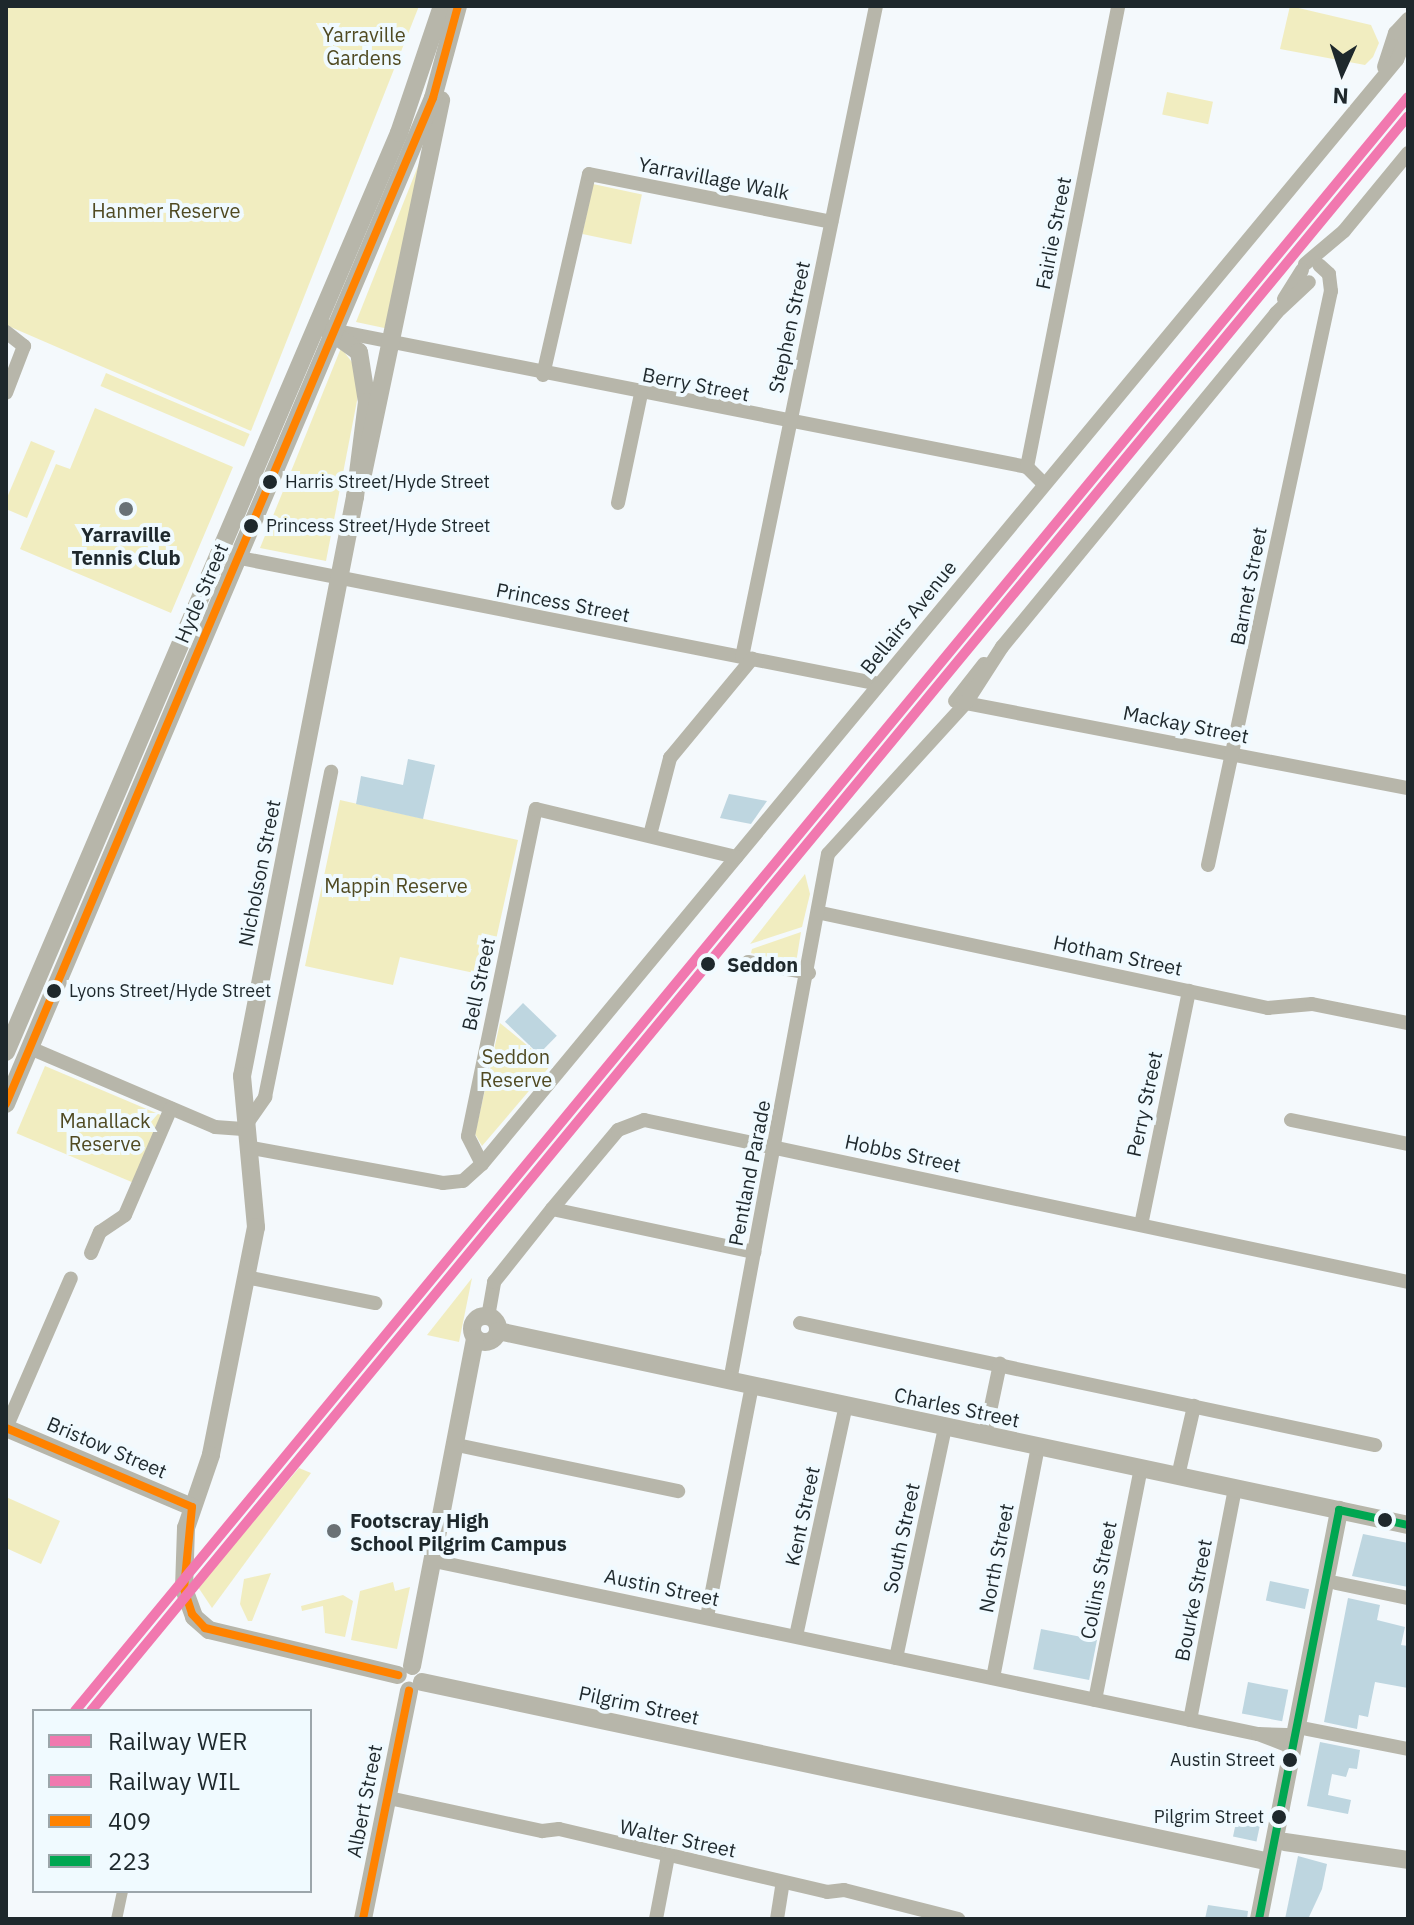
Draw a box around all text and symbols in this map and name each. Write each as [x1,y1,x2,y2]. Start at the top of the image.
park label: Yarraville Gardens [322,22,406,69]
north arrow [1302,32,1382,112]
text: N [1332,82,1349,111]
street label: Yarravillage Walk [636,152,792,204]
street label: Fairlie Street [1030,175,1076,291]
park label: Hanmer Reserve [91,198,241,222]
street label: Stephen Street [763,259,815,395]
street label: Berry Street [640,362,752,406]
place label: Harris Street/Hyde Street [285,471,490,493]
marker: Harris Street/Hyde Street [262,474,278,490]
marker: Yarraville Tennis Club [117,500,135,518]
place label: Princess Street/Hyde Street [266,515,490,537]
marker: Princess Street/Hyde Street [243,518,259,534]
place label: Yarraville Tennis Club [71,522,181,569]
street label: Barnet Street [1225,525,1271,647]
street label: Hyde Street [169,539,233,647]
street label: Bellairs Avenue [855,555,961,679]
street label: Princess Street [494,577,632,627]
street label: Mackay Street [1121,700,1251,748]
street label: Nicholson Street [233,798,285,948]
park label: Mappin Reserve [324,873,468,897]
street label: Hotham Street [1051,930,1185,980]
street label: Bell Street [456,935,500,1033]
marker: Seddon [696,952,720,976]
place label: Seddon [727,952,798,976]
place label: Lyons Street/Hyde Street [69,980,271,1002]
marker: Lyons Street/Hyde Street [46,983,62,999]
park label: Seddon Reserve [480,1044,552,1091]
street label: Perry Street [1121,1049,1167,1159]
street label: Pentland Parade [723,1098,775,1248]
park label: Manallack Reserve [59,1108,151,1155]
street label: Hobbs Street [843,1129,963,1177]
street label: Charles Street [892,1382,1022,1432]
street label: Bristow Street [43,1411,171,1483]
street label: Kent Street [780,1464,824,1568]
street label: South Street [878,1481,924,1595]
street label: North Street [974,1501,1018,1615]
place label: Footscray High School Pilgrim Campus [350,1508,567,1555]
unlabelled marker [1377,1512,1393,1528]
street label: Collins Street [1075,1519,1121,1641]
marker: Footscray High School Pilgrim Campus [325,1522,343,1540]
street label: Bourke Street [1169,1537,1217,1663]
street label: Austin Street [602,1563,722,1611]
street label: Pilgrim Street [577,1681,701,1729]
legend [32,1709,312,1893]
text: Railway WER [108,1725,248,1757]
street label: Albert Street [341,1742,387,1860]
place label: Austin Street [1170,1749,1275,1771]
marker: Austin Street [1282,1752,1298,1768]
text: Railway WIL [108,1765,240,1797]
text: 409 [108,1805,151,1837]
place label: Pilgrim Street [1154,1806,1264,1828]
marker: Pilgrim Street [1271,1809,1287,1825]
street label: Walter Street [618,1814,738,1862]
text: 223 [108,1845,151,1877]

